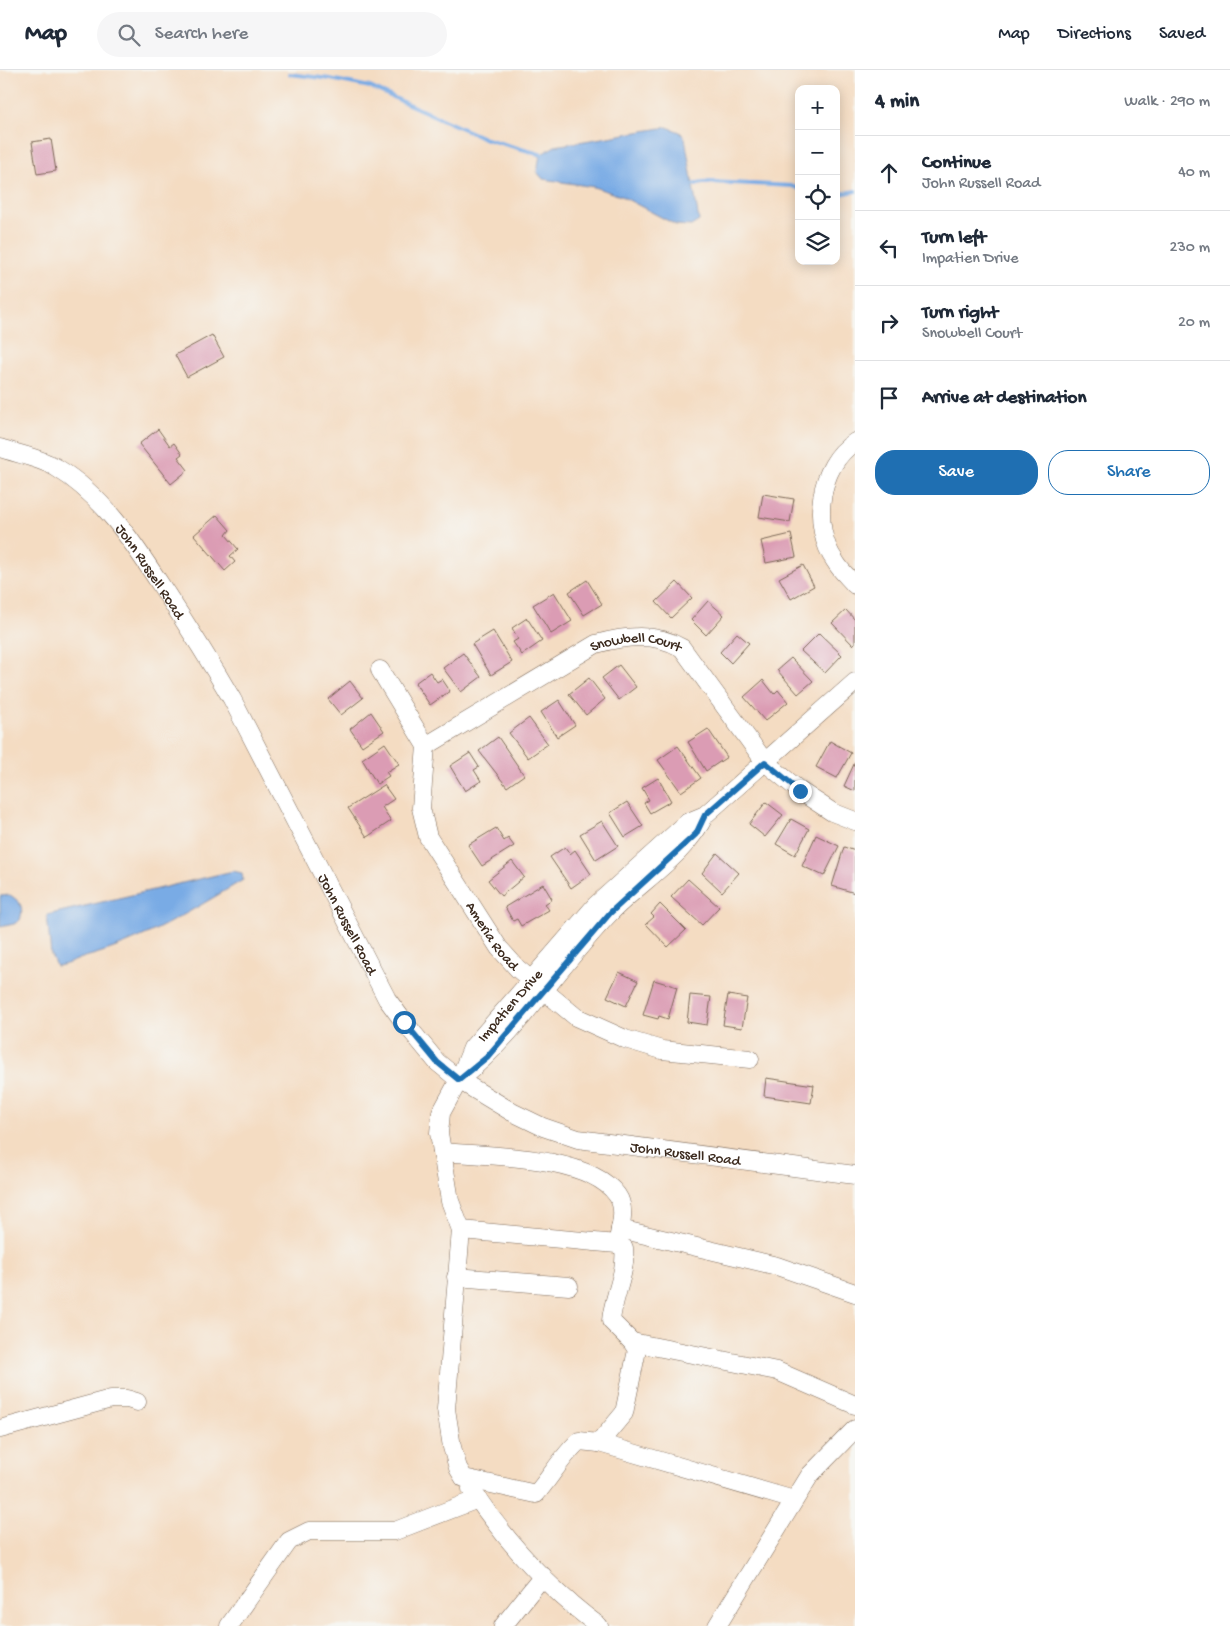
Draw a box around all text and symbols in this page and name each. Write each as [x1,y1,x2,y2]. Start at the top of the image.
search box [97,12,447,57]
text: Map [25,20,67,49]
icon: search [115,21,143,49]
text: Search here [155,23,248,46]
text: Map [998,24,1030,45]
text: Directions [1058,24,1131,45]
text: Saved [1159,24,1205,45]
map controls [795,85,840,265]
button: + [795,85,840,130]
text: 4 min [875,90,919,115]
text: Walk · 290 m [1124,93,1210,112]
button: − [795,130,840,175]
text: Continue [922,152,991,175]
icon: ahead [875,159,903,187]
text: 40 m [1178,164,1210,183]
button: locate [795,175,840,220]
text: John Russell Road [922,175,1040,194]
button: layers [795,220,840,265]
text: Turn left [922,227,986,250]
icon: left [875,234,903,262]
text: 230 m [1170,239,1210,258]
text: Impatien Drive [922,250,1018,269]
text: Turn right [922,302,998,325]
icon: right [875,309,903,337]
text: 20 m [1178,314,1210,333]
text: Snowbell Court [922,325,1022,344]
icon: arrive [875,384,903,412]
text: Arrive at destination [922,387,1086,410]
button: Save [875,450,1038,495]
button: Share [1048,450,1210,495]
street label: John Russell Road [110,521,188,624]
street label: Snowbell Court [587,630,686,658]
route end [789,780,812,803]
street label: John Russell Road [313,871,381,979]
street label: Ameria Road [461,899,523,976]
street label: Impatien Drive [474,966,547,1046]
route start [393,1011,416,1034]
street label: John Russell Road [629,1139,743,1171]

